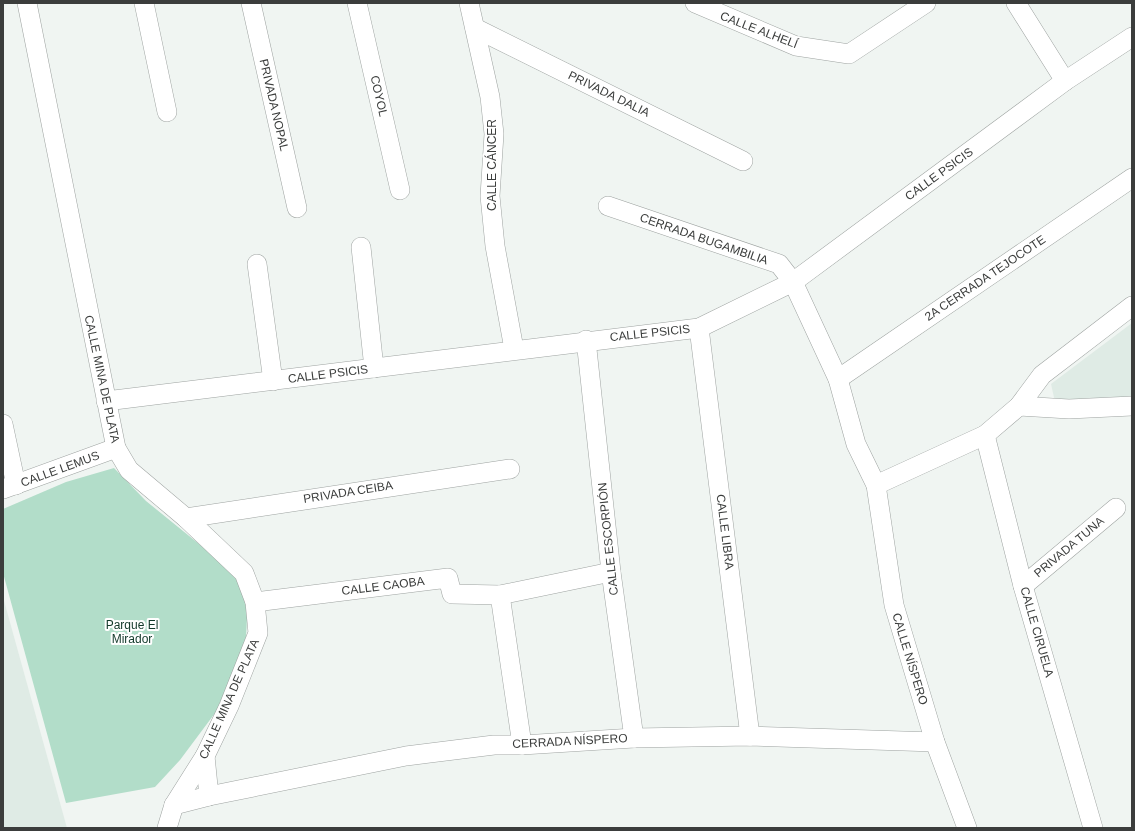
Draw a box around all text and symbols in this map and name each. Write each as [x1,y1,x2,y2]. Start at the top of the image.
street label: CALLE ALHELÍ [718,8,801,51]
street label: PRIVADA NOPAL [257,58,291,153]
street label: PRIVADA DALIA [566,68,652,120]
street label: COYOL [367,74,391,118]
street label: CALLE CÁNCER [484,119,499,211]
street label: CALLE PSICIS [902,145,976,203]
street label: CERRADA BUGAMBILIA [638,210,770,268]
street label: 2A CERRADA TEJOCOTE [922,232,1048,324]
street label: CALLE MINA DE PLATA [82,314,122,444]
street label: CALLE PSICIS [609,322,691,344]
street label: CALLE PSICIS [287,362,369,386]
street label: CALLE LEMUS [19,448,101,490]
street label: PRIVADA CEIBA [302,478,394,506]
street label: CALLE ESCORPIÓN [594,482,621,596]
street label: CALLE LIBRA [713,493,737,571]
street label: PRIVADA TUNA [1031,514,1107,580]
street label: CALLE CAOBA [341,574,425,598]
street label: CALLE CIRUELA [1017,585,1057,679]
street label: CALLE NÍSPERO [889,611,932,707]
park label: Parque El Mirador [106,618,158,646]
street label: CALLE MINA DE PLATA [196,637,262,761]
street label: CERRADA NÍSPERO [512,730,628,751]

